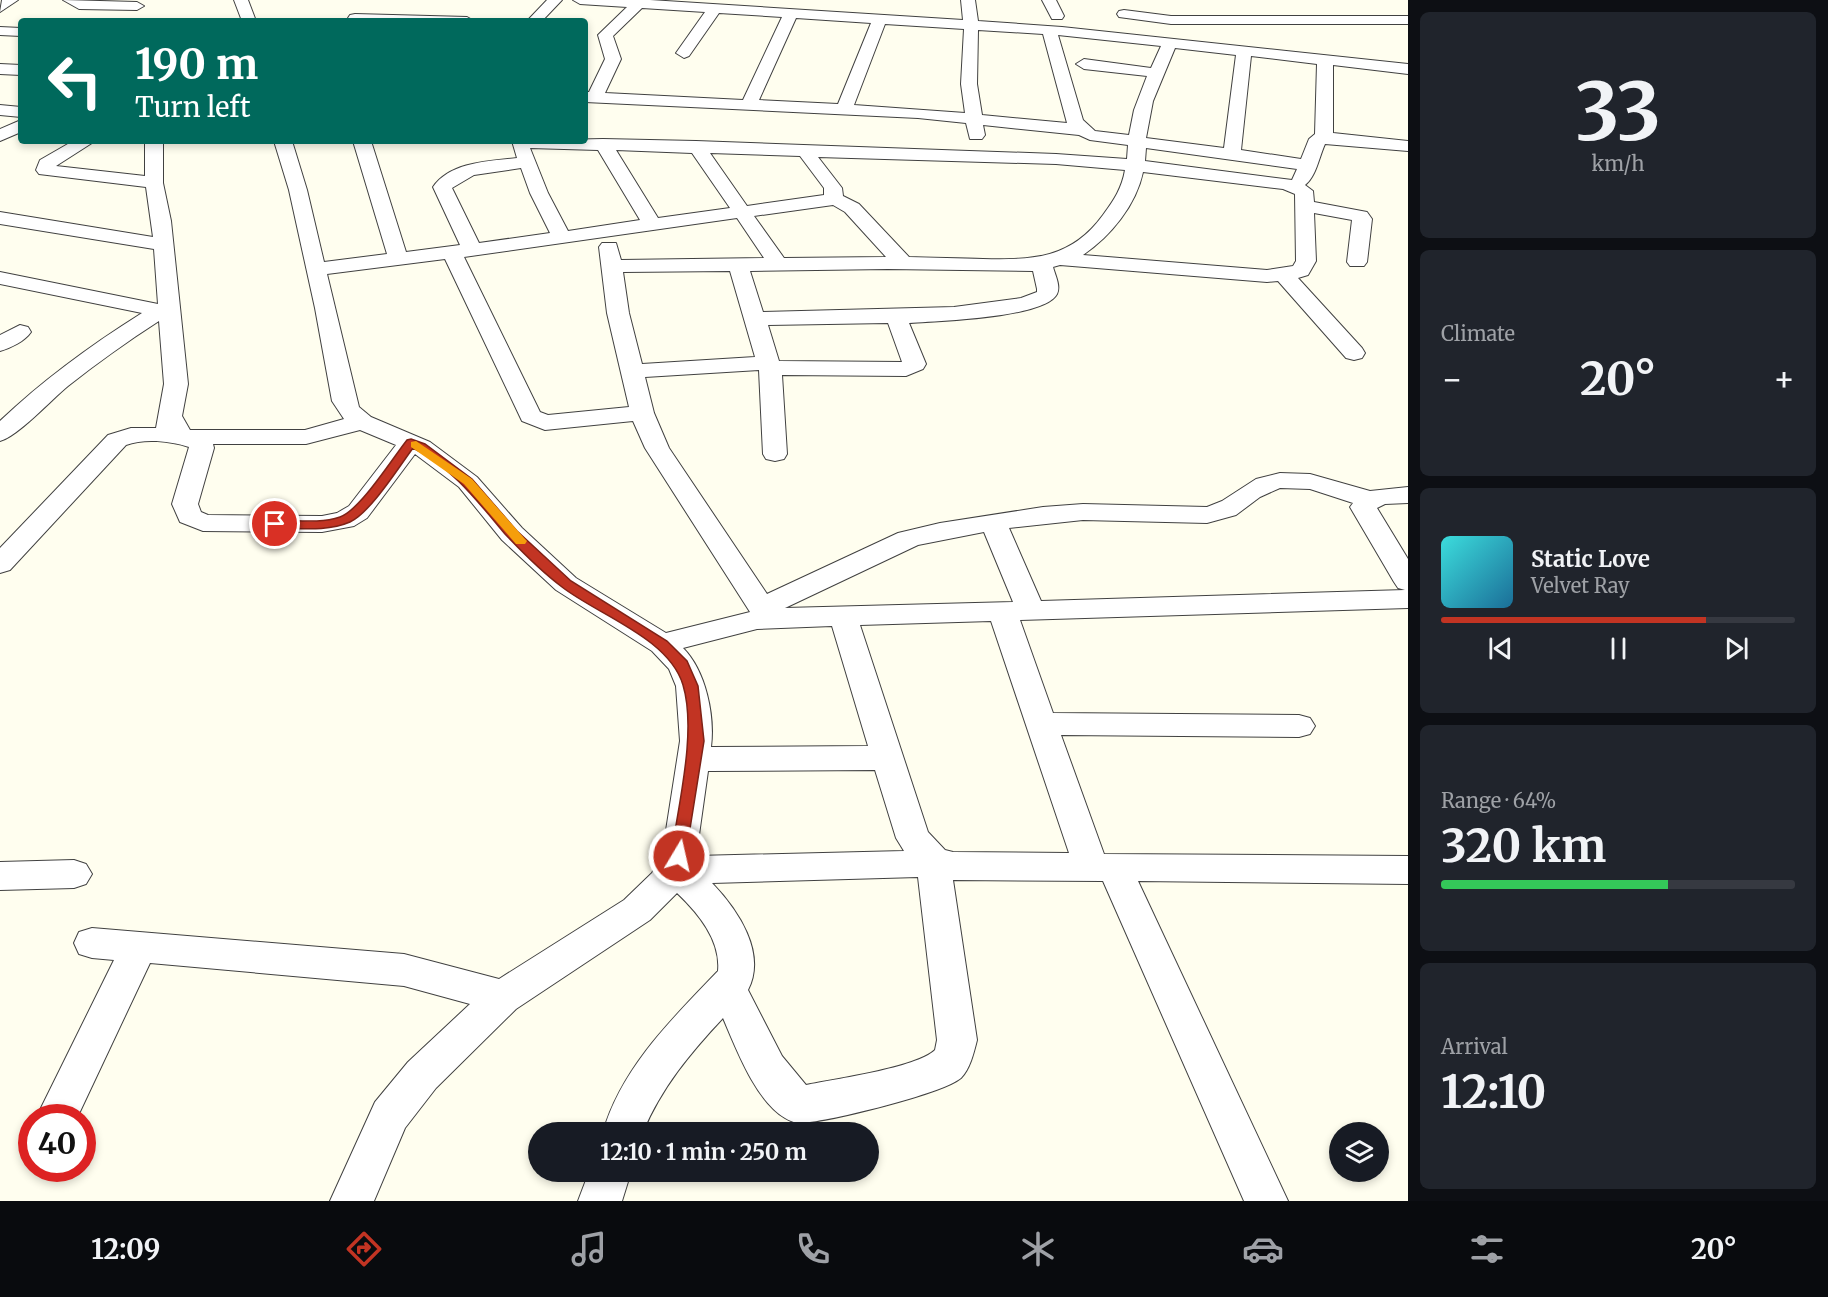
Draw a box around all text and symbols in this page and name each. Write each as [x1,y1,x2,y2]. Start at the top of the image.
text: 190 m [135,38,258,90]
icon: left [36,42,114,120]
text: 33 [1575,63,1661,161]
text: Turn left [135,90,250,124]
text: km/h [1592,151,1644,176]
text: Climate [1441,321,1515,346]
text: 20° [1580,351,1656,407]
text: − [1441,359,1463,400]
text: + [1773,359,1795,400]
pin [249,498,300,549]
icon: arrive [258,507,291,540]
text: Static Love [1531,545,1650,573]
text: Velvet Ray [1531,573,1630,598]
icon: previous [1484,632,1517,665]
icon: pause [1602,632,1635,665]
icon: next [1720,632,1753,665]
text: Range · 64% [1441,788,1556,813]
text: 320 km [1441,818,1606,874]
position arrow [647,824,711,888]
text: Arrival [1441,1034,1508,1059]
text: 12:10 [1441,1064,1546,1120]
speed limit sign: 40 [18,1104,96,1182]
map controls [1329,1122,1389,1182]
button: layers [1329,1122,1389,1182]
text: 12:10 · 1 min · 250 m [600,1138,807,1166]
icon: directions [343,1228,385,1270]
icon: music [568,1228,610,1270]
icon: phone [792,1228,834,1270]
icon: climate [1017,1228,1059,1270]
icon: car [1242,1228,1284,1270]
icon: filters [1466,1228,1508,1270]
text: 12:09 [91,1232,160,1266]
text: 20° [1691,1232,1737,1266]

